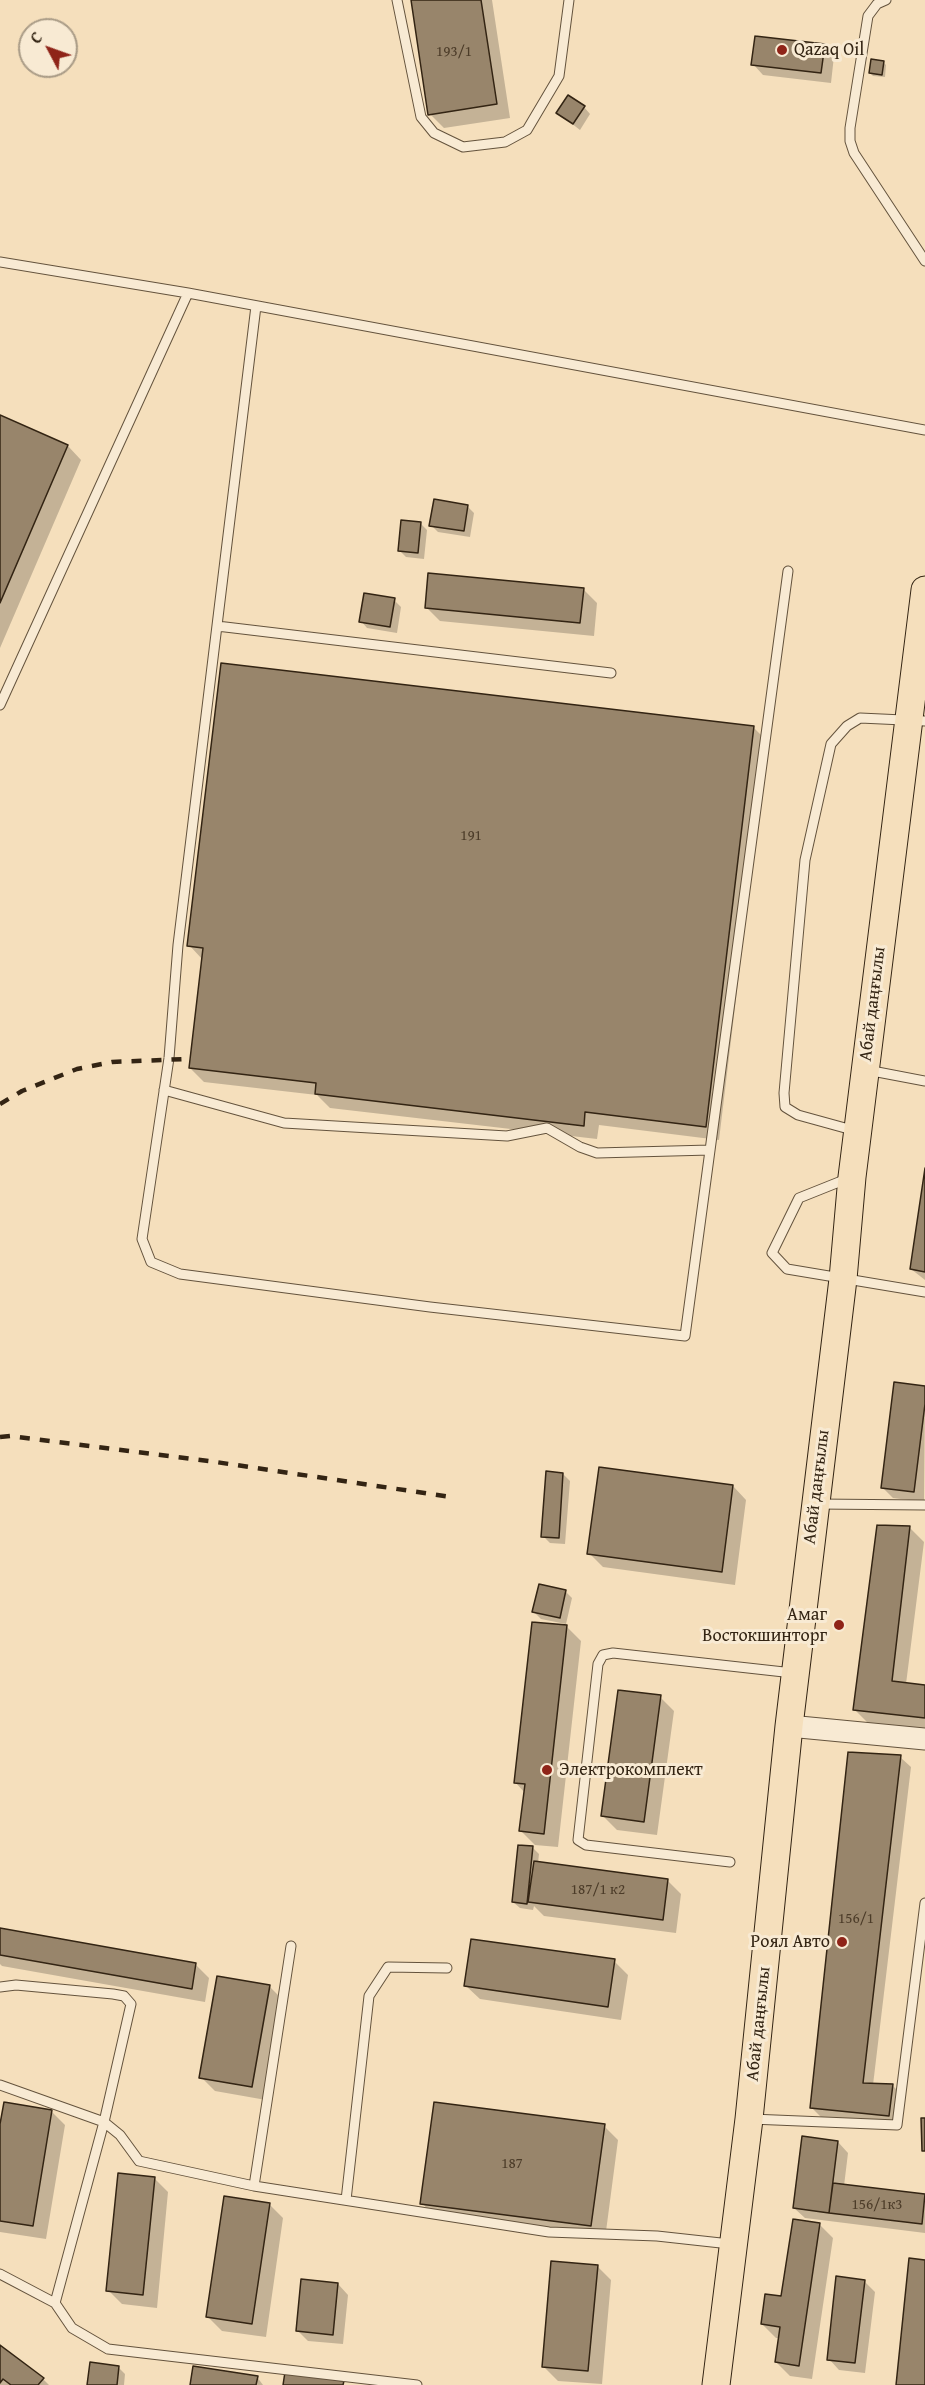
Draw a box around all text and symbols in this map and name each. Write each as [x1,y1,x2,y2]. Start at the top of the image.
north arrow [18,18,78,78]
text: С [24,26,48,49]
place label: Qazaq Oil [794,39,864,61]
house number: 193/1 [436,43,472,61]
marker: Qazaq Oil [775,43,789,57]
house number: 191 [460,827,482,845]
street label: Абай даңғылы [855,946,891,1062]
street label: Абай даңғылы [799,1429,835,1545]
place label: Амаг Востокшинторг [702,1604,827,1646]
marker: Амаг Востокшинторг [832,1618,846,1632]
place label: Электрокомплект [559,1759,703,1781]
marker: Электрокомплект [540,1763,554,1777]
house number: 187/1 к2 [571,1881,625,1899]
house number: 156/1 [838,1910,874,1928]
place label: Роял Авто [751,1931,830,1953]
marker: Роял Авто [835,1935,849,1949]
street label: Абай даңғылы [742,1966,776,2082]
house number: 187 [501,2155,523,2173]
house number: 156/1к3 [851,2196,903,2214]

